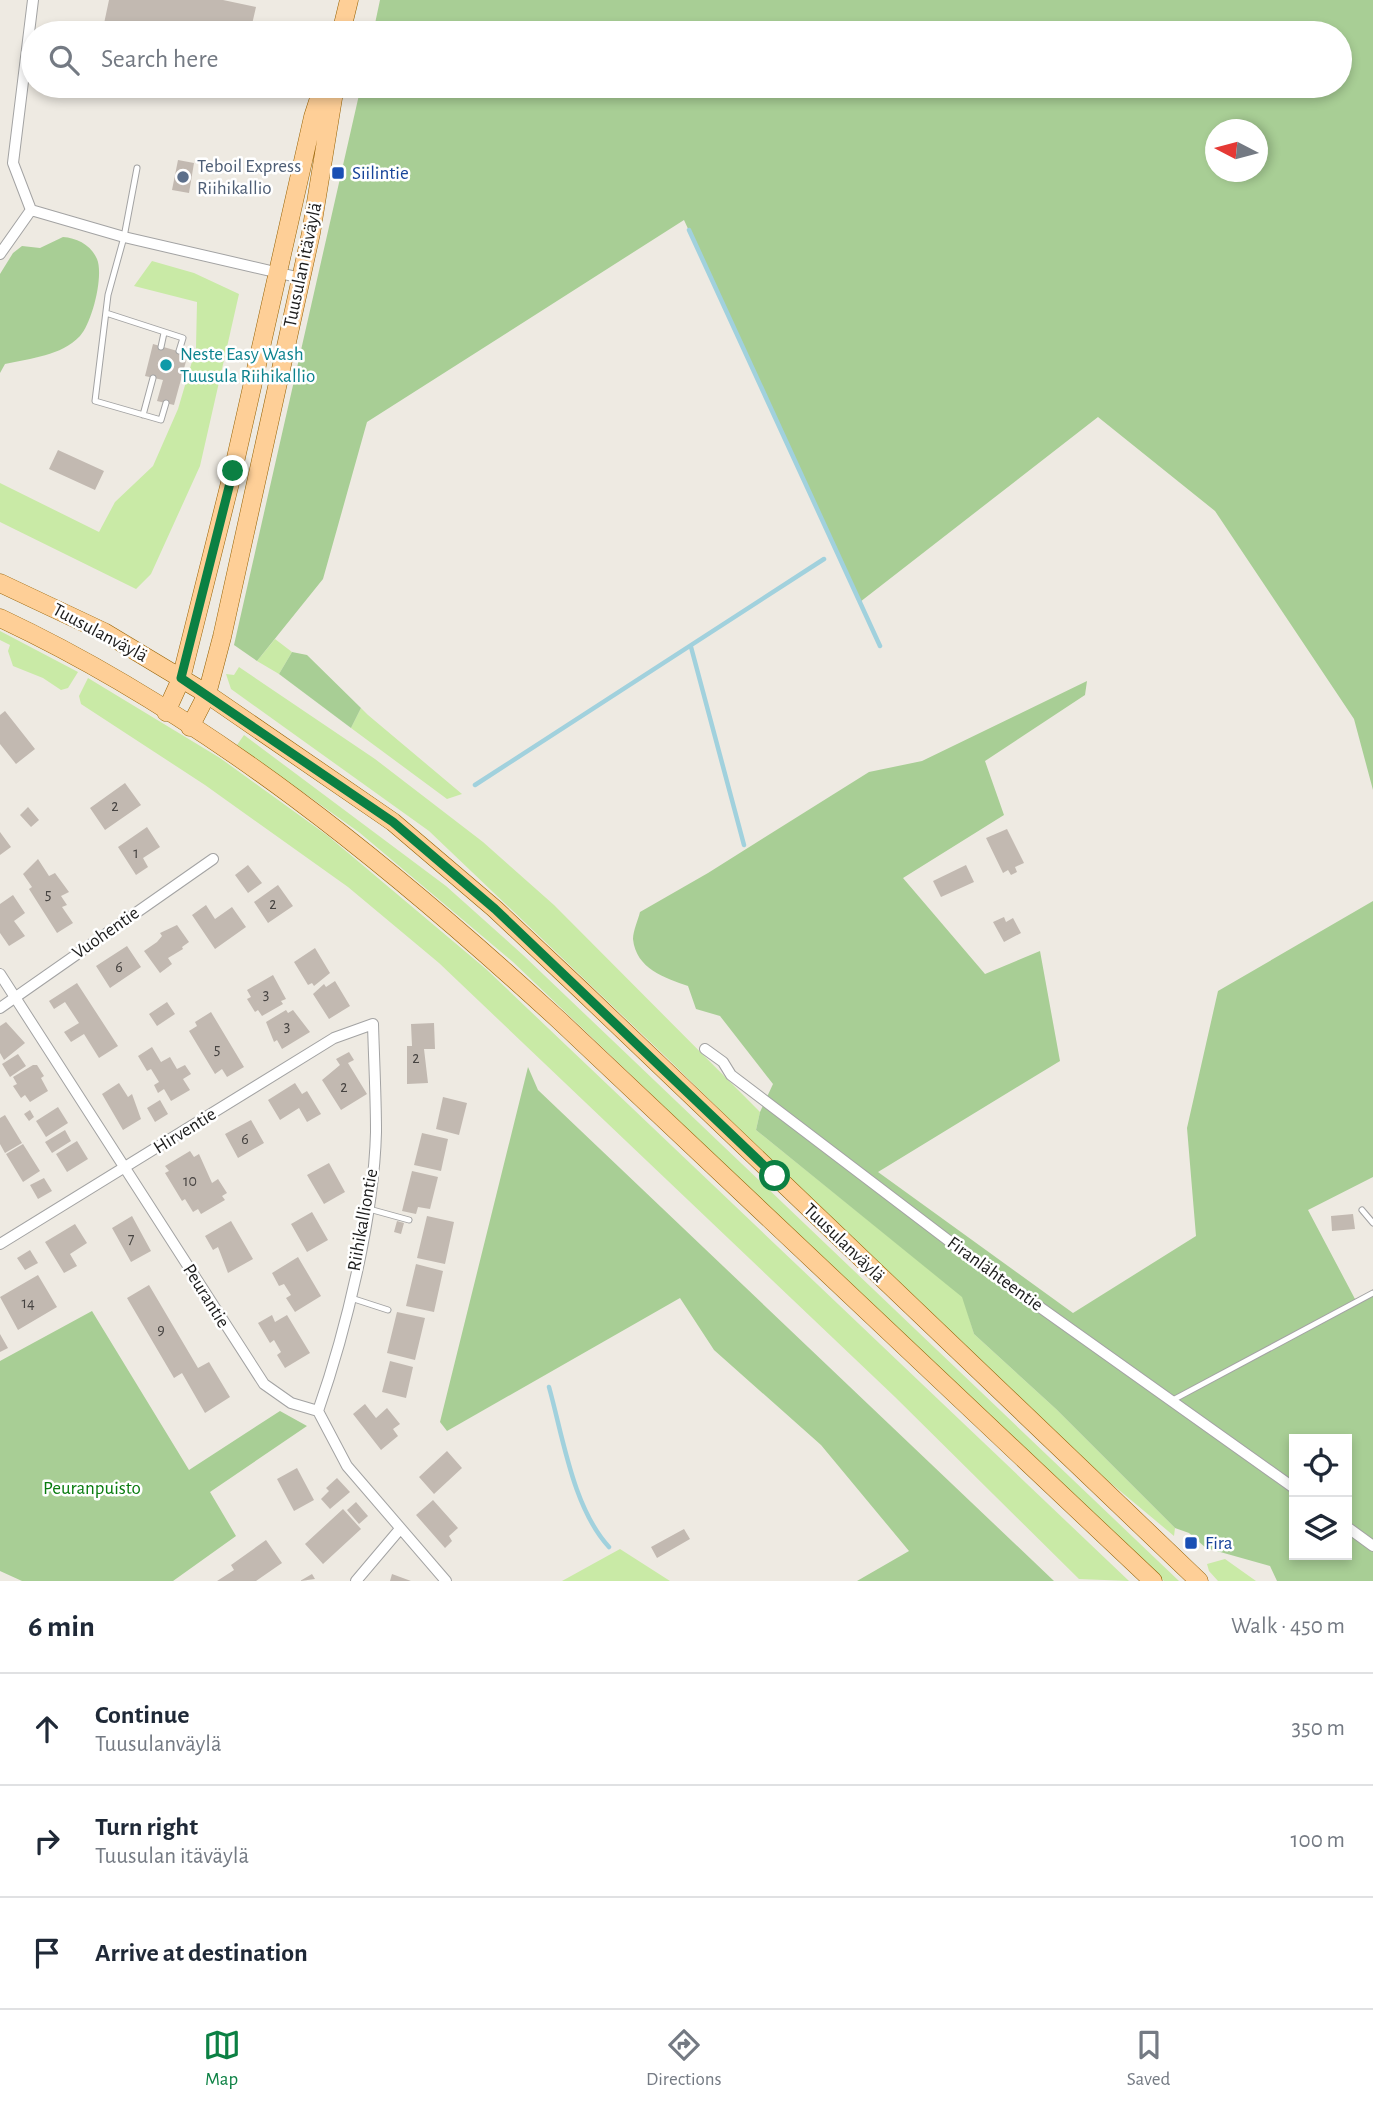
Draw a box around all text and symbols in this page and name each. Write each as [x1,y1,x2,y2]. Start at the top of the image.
search box [21,21,1352,98]
icon: search [45,41,83,79]
text: Search here [101,46,219,72]
north arrow [1205,119,1268,182]
place label: Teboil Express Riihikallio [197,157,301,198]
place label: Siilintie [352,164,409,183]
marker: Siilintie [330,165,346,181]
marker: Teboil Express Riihikallio [175,169,191,185]
street label: Tuusulan itäväylä [280,201,326,329]
place label: Neste Easy Wash Tuusula Riihikallio [180,345,315,386]
marker: Neste Easy Wash Tuusula Riihikallio [158,357,174,373]
route end [217,455,248,486]
street label: Tuusulanväylä [49,600,151,666]
house number: 2 [111,798,119,814]
house number: 1 [133,845,139,861]
house number: 5 [45,886,51,902]
house number: 2 [269,896,277,912]
street label: Vuohentie [69,903,143,963]
house number: 6 [115,959,123,975]
house number: 3 [263,986,269,1002]
house number: 3 [284,1018,290,1034]
house number: 5 [214,1041,220,1057]
house number: 2 [412,1050,420,1066]
house number: 2 [340,1079,348,1095]
street label: Hirventie [150,1104,220,1158]
house number: 6 [241,1131,249,1147]
route start [759,1160,790,1191]
street label: Riihikalliontie [345,1167,381,1273]
house number: 10 [183,1173,197,1189]
street label: Tuusulanväylä [800,1200,888,1286]
house number: 7 [128,1231,135,1247]
street label: Firanlähteentie [944,1233,1046,1315]
street label: Peurantie [179,1261,233,1331]
house number: 14 [21,1295,35,1311]
house number: 9 [157,1322,165,1338]
map controls [1289,1434,1352,1560]
button: locate [1289,1434,1352,1497]
park label: Peuranpuisto [43,1479,141,1498]
button: layers [1289,1497,1352,1560]
place label: Fira [1205,1534,1233,1553]
marker: Fira [1183,1535,1199,1551]
text: 6 min [28,1612,95,1642]
text: Walk · 450 m [1231,1615,1345,1638]
text: Continue [95,1702,190,1728]
icon: ahead [28,1710,66,1748]
text: 350 m [1292,1717,1345,1740]
text: Tuusulanväylä [95,1733,222,1756]
text: Turn right [95,1814,198,1840]
icon: right [28,1822,66,1860]
text: 100 m [1291,1829,1345,1852]
text: Tuusulan itäväylä [95,1845,249,1868]
icon: arrive [28,1934,66,1972]
text: Arrive at destination [95,1940,308,1966]
tab: Map [203,2026,241,2091]
tab: Directions [646,2026,722,2091]
tab: Saved [1127,2026,1170,2091]

